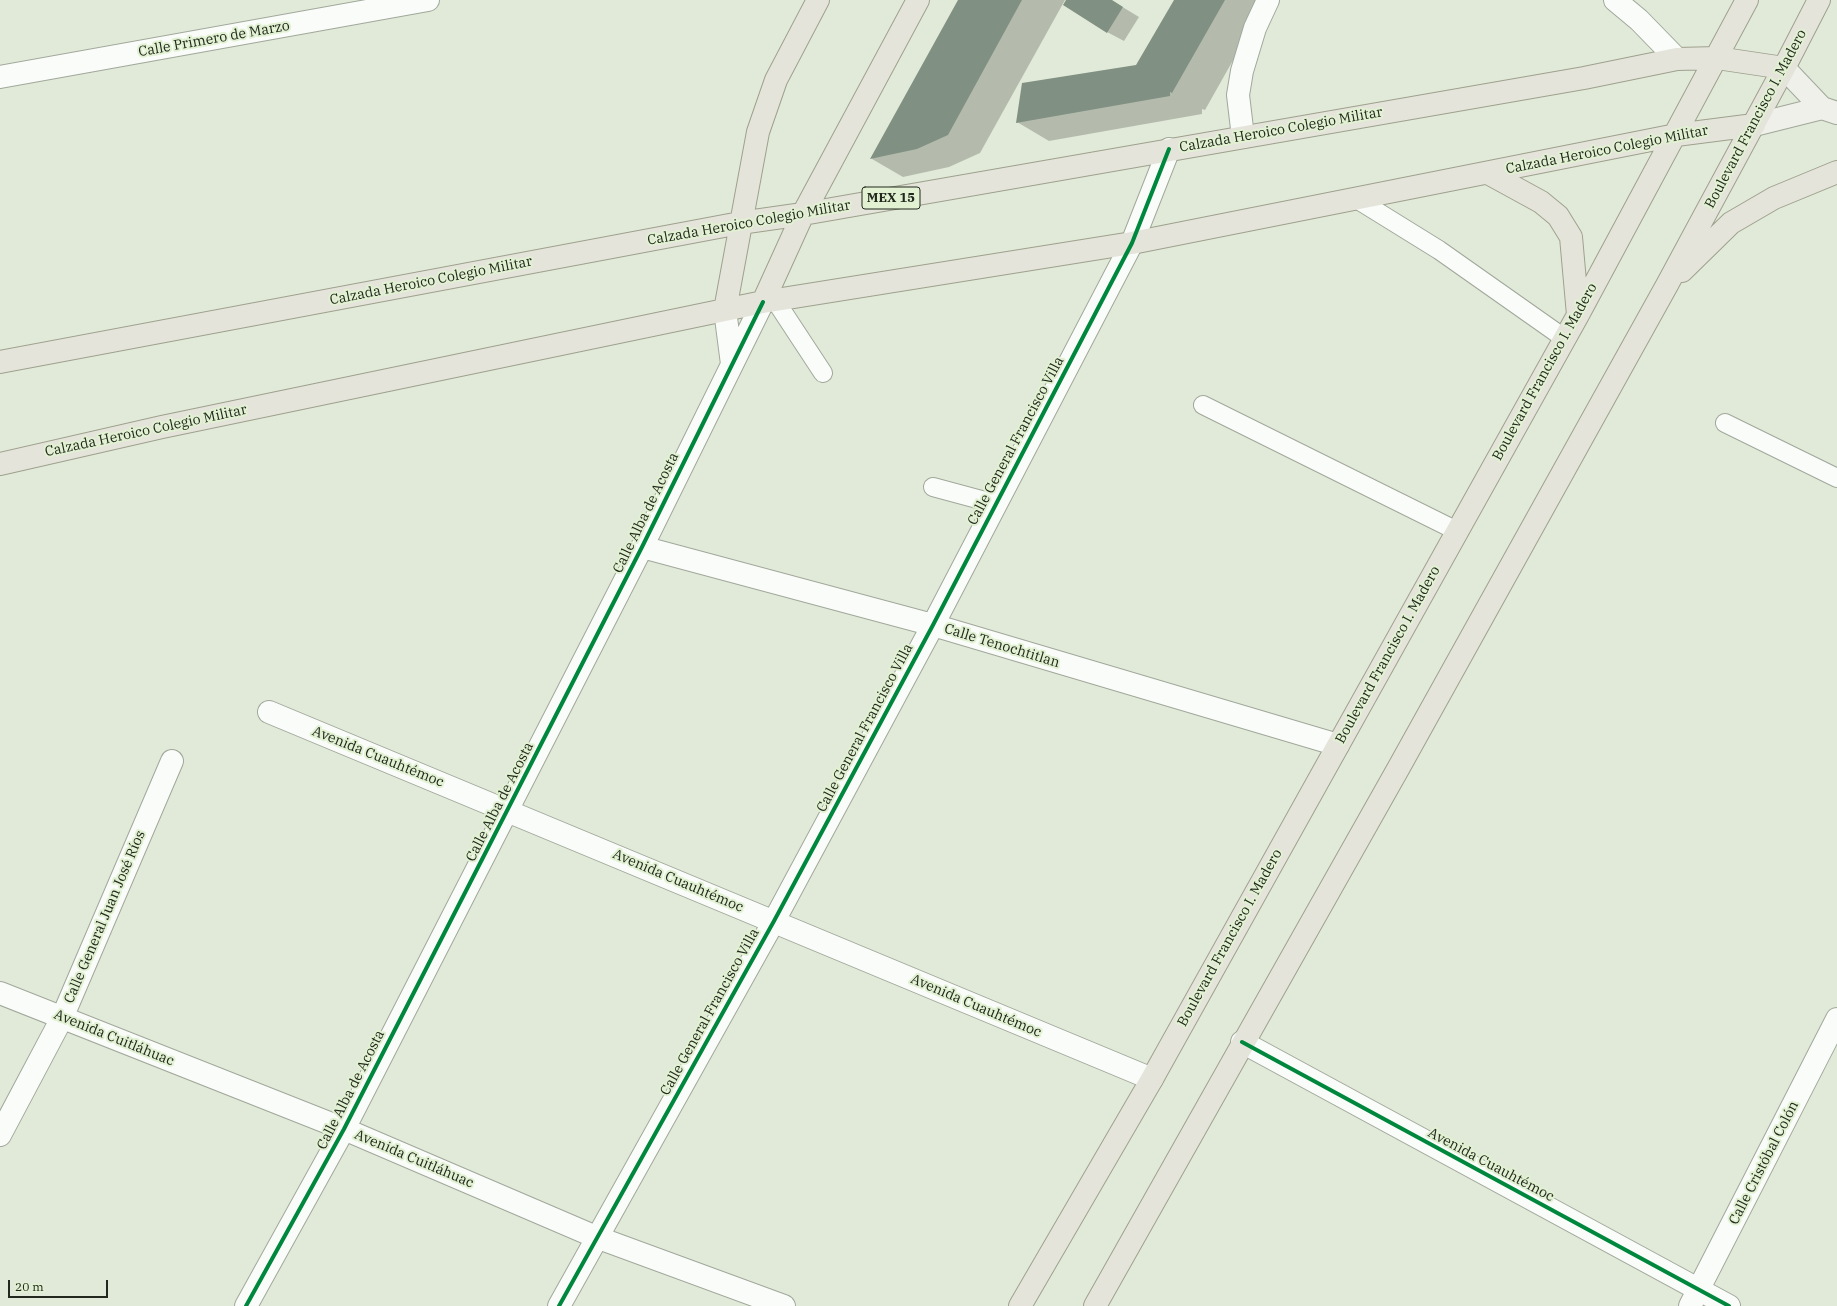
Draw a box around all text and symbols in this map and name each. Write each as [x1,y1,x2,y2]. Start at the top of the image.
street label: Calle Primero de Marzo [137,17,291,61]
street label: Boulevard Francisco I. Madero [1702,27,1810,211]
street label: Calzada Heroico Colegio Militar [1178,104,1384,156]
street label: Calzada Heroico Colegio Militar [1504,122,1710,178]
road number: MEX 15 [862,187,920,209]
street label: Calzada Heroico Colegio Militar [646,197,852,249]
street label: Calzada Heroico Colegio Militar [328,253,534,309]
street label: Boulevard Francisco I. Madero [1489,280,1601,464]
street label: Calle General Francisco Villa [964,354,1068,528]
street label: Calzada Heroico Colegio Militar [44,401,248,461]
street label: Calle Alba de Acosta [610,450,682,576]
street label: Boulevard Francisco I. Madero [1332,563,1444,747]
street label: Calle Tenochtitlan [942,620,1062,672]
street label: Calle General Francisco Villa [813,641,917,815]
street label: Avenida Cuauhtémoc [310,723,446,791]
street label: Calle Alba de Acosta [463,739,537,865]
street label: Calle General Juan José Ríos [61,828,149,1006]
street label: Avenida Cuauhtémoc [610,846,746,916]
street label: Boulevard Francisco I. Madero [1174,846,1286,1030]
street label: Calle General Francisco Villa [657,926,763,1098]
street label: Avenida Cuauhtémoc [908,971,1044,1041]
street label: Avenida Cuitláhuac [51,1006,177,1070]
street label: Calle Alba de Acosta [314,1027,388,1153]
street label: Calle Cristóbal Colón [1726,1098,1802,1228]
street label: Avenida Cuauhtémoc [1425,1125,1557,1205]
street label: Avenida Cuitláhuac [352,1126,476,1192]
scale bar [10,1272,110,1298]
text: 20 m [15,1279,44,1294]

